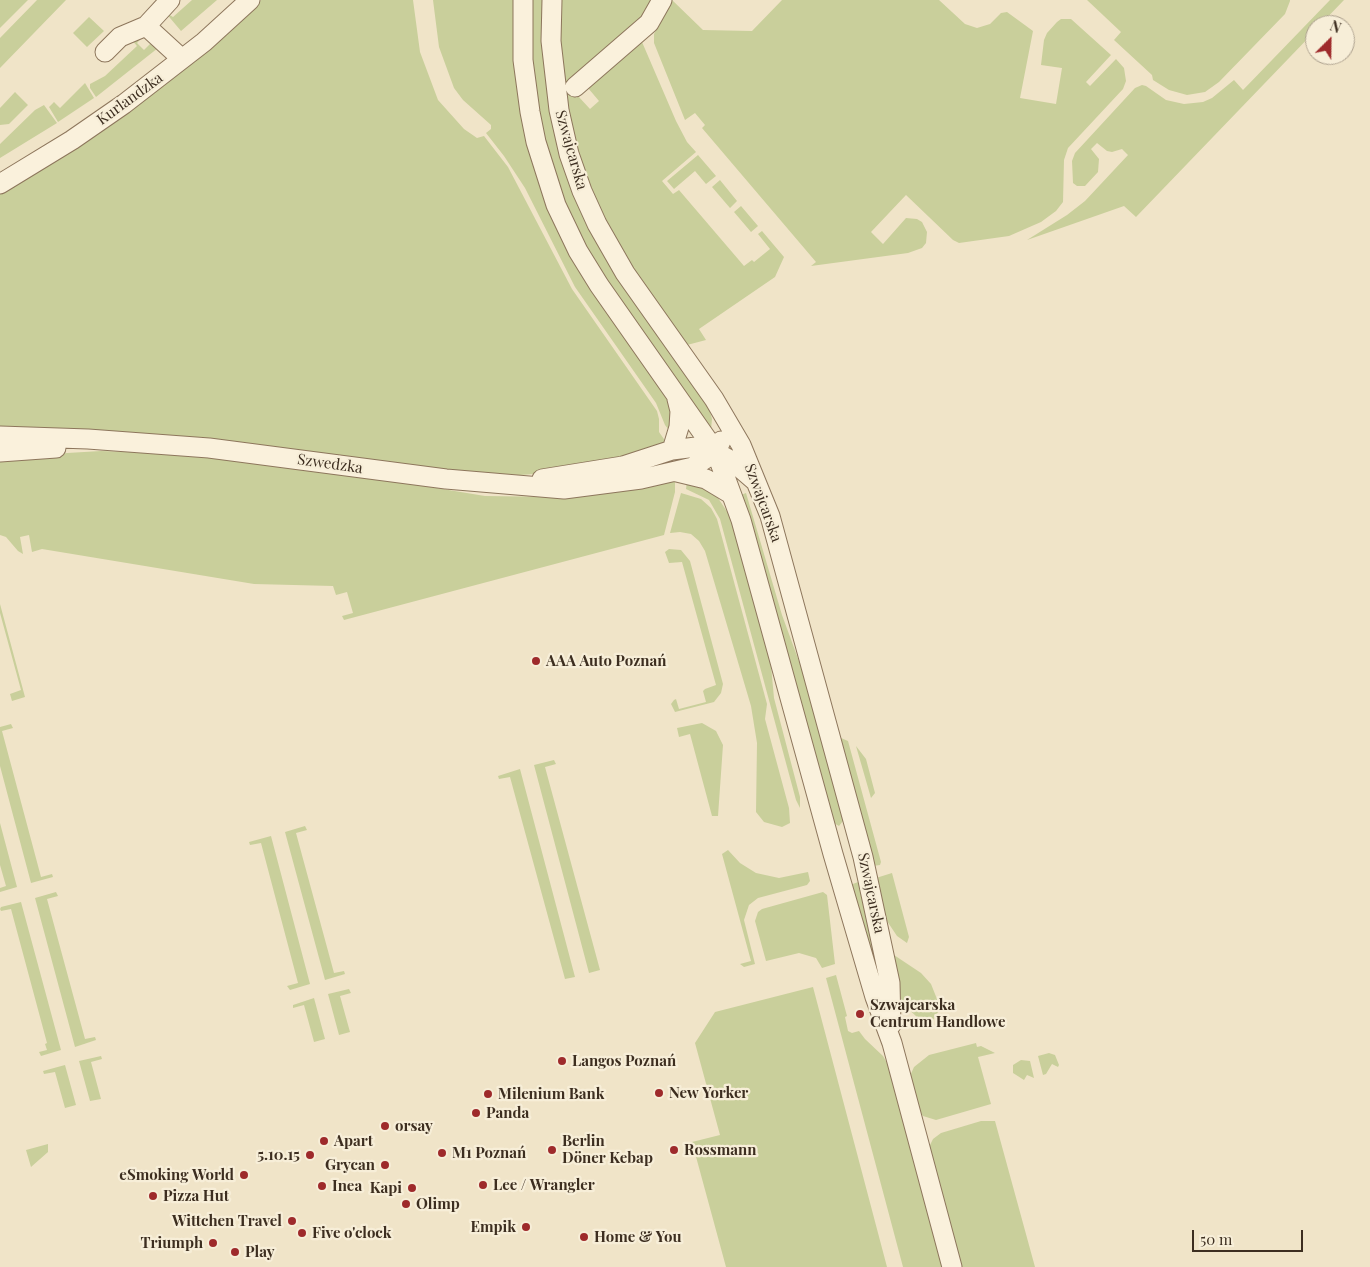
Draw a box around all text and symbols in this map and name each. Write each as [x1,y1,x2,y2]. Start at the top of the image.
north arrow [1305,15,1355,65]
text: N [1327,16,1344,37]
street label: Kurlandzka [94,69,166,129]
street label: Szwajcarska [551,108,591,192]
street label: Szwedzka [296,451,364,477]
street label: Szwajcarska [741,461,785,545]
place label: AAA Auto Poznań [546,652,667,670]
marker: AAA Auto Poznań [530,655,542,667]
street label: Szwajcarska [854,851,888,935]
place label: Szwajcarska Centrum Handlowe [870,996,1006,1031]
marker: Szwajcarska Centrum Handlowe [854,1008,866,1020]
place label: Langos Poznań [572,1052,676,1070]
marker: Langos Poznań [556,1055,568,1067]
place label: New Yorker [669,1084,748,1102]
place label: Milenium Bank [498,1085,605,1103]
marker: New Yorker [653,1087,665,1099]
marker: Milenium Bank [482,1088,494,1100]
place label: Panda [486,1104,529,1122]
marker: Panda [470,1107,482,1119]
place label: orsay [395,1117,433,1135]
marker: orsay [379,1120,391,1132]
place label: Apart [334,1132,373,1150]
place label: Berlin Döner Kebap [562,1132,653,1167]
marker: Apart [318,1135,330,1147]
place label: Rossmann [684,1141,756,1159]
place label: M1 Poznań [452,1144,526,1162]
marker: Berlin Döner Kebap [546,1144,558,1156]
marker: Rossmann [668,1144,680,1156]
place label: 5.10.15 [257,1146,300,1164]
marker: M1 Poznań [436,1147,448,1159]
marker: 5.10.15 [304,1149,316,1161]
place label: Grycan [325,1156,375,1174]
marker: Grycan [379,1159,391,1171]
place label: eSmoking World [119,1166,234,1184]
marker: eSmoking World [238,1169,250,1181]
place label: Lee / Wrangler [493,1176,595,1194]
place label: Inea [332,1177,362,1195]
place label: Kapi [370,1179,402,1197]
marker: Lee / Wrangler [477,1179,489,1191]
marker: Inea [316,1180,328,1192]
marker: Kapi [406,1182,418,1194]
place label: Pizza Hut [163,1187,229,1205]
marker: Pizza Hut [147,1190,159,1202]
place label: Olimp [416,1195,460,1213]
marker: Olimp [400,1198,412,1210]
place label: Wittchen Travel [172,1212,282,1230]
marker: Wittchen Travel [286,1215,298,1227]
place label: Empik [470,1218,516,1236]
scale bar [1195,1220,1306,1252]
marker: Empik [520,1221,532,1233]
place label: Five o'clock [312,1224,392,1242]
marker: Five o'clock [296,1227,308,1239]
place label: Home & You [594,1228,681,1246]
text: 50 m [1200,1229,1232,1249]
marker: Home & You [578,1231,590,1243]
place label: Triumph [140,1234,203,1252]
marker: Triumph [207,1237,219,1249]
place label: Play [245,1243,275,1261]
marker: Play [229,1246,241,1258]

